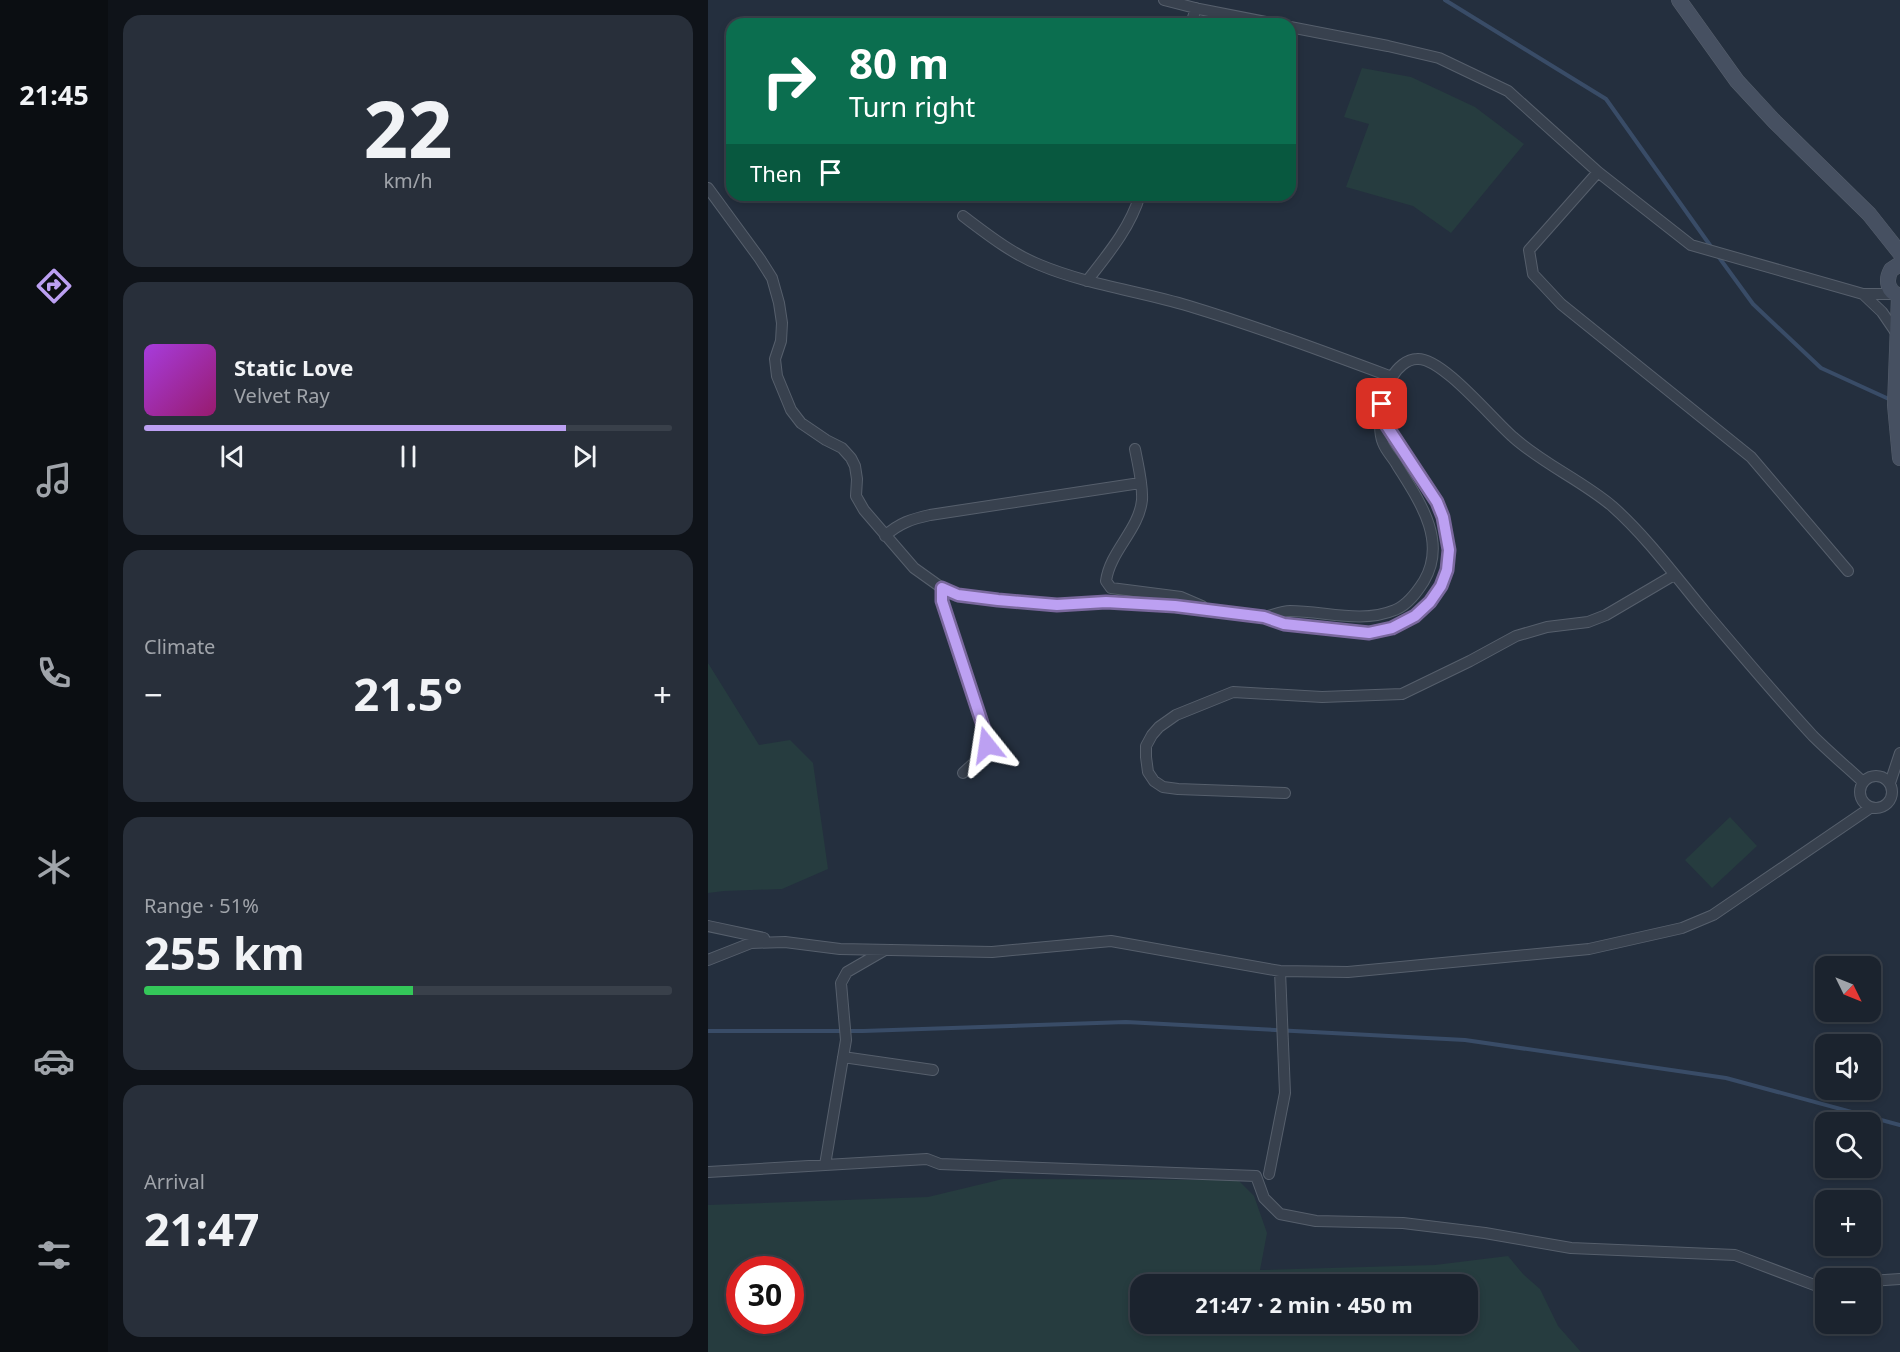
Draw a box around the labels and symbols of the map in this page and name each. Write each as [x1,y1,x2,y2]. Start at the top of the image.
pin [1356,378,1407,429]
position arrow [955,713,1019,777]
north arrow [1815,956,1881,1022]
speed limit sign: 30 [726,1256,804,1334]

